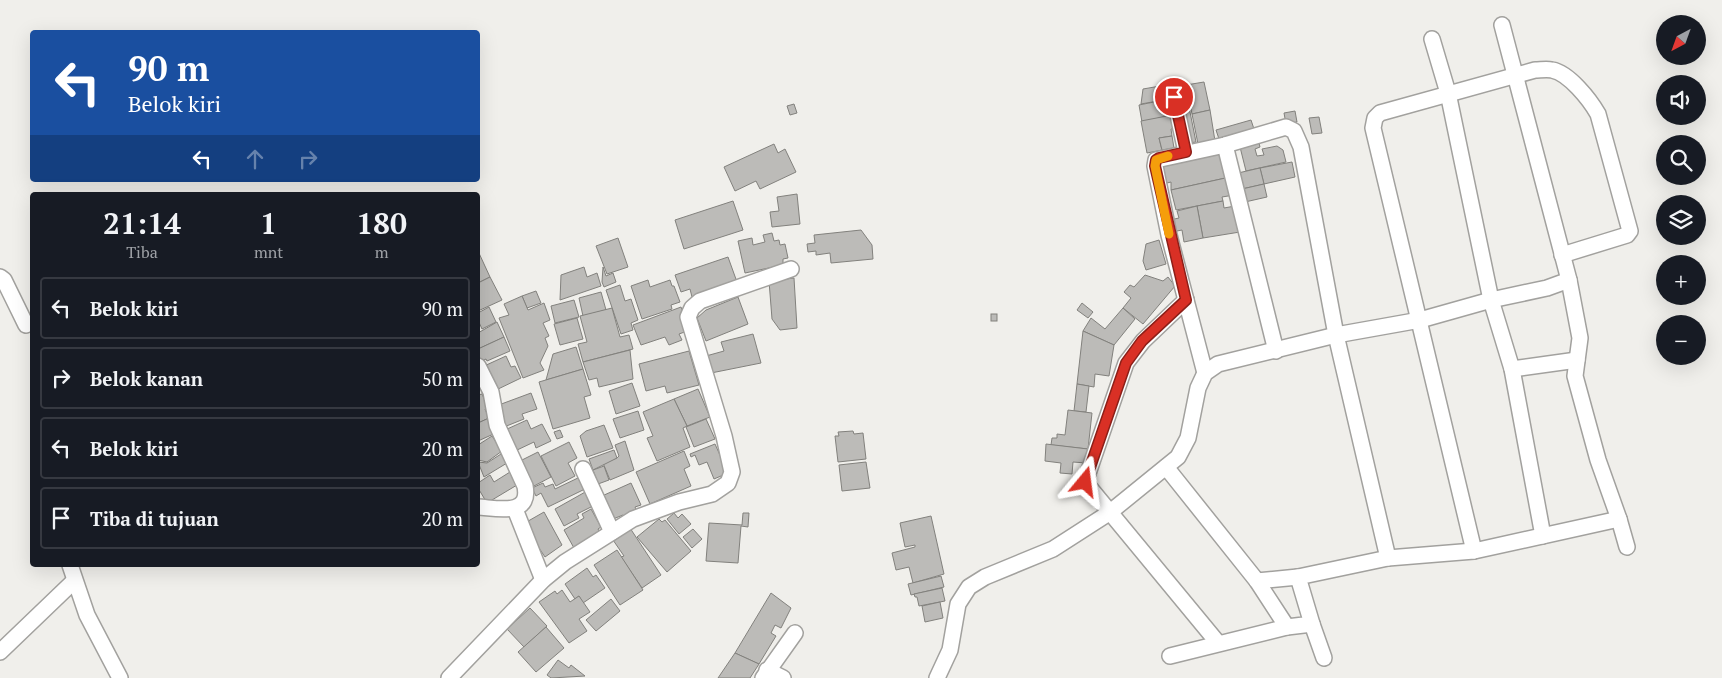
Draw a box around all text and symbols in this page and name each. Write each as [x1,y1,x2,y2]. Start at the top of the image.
north arrow [1656,15,1706,65]
map controls [1656,15,1706,365]
text: 90 m [128,45,209,91]
icon: left [45,50,110,115]
button: sound [1656,75,1706,125]
pin [1153,76,1195,118]
icon: arrive [1160,83,1188,111]
text: Belok kiri [128,89,221,118]
button: search [1656,135,1706,185]
icon: left [188,145,216,173]
icon: ahead [241,145,269,173]
icon: right [294,145,322,173]
button: layers [1656,195,1706,245]
text: 21:14 [103,203,181,243]
text: 1 [260,203,277,243]
text: 180 [356,203,407,243]
text: Tiba [126,241,158,263]
text: mnt [254,241,283,263]
text: m [375,241,388,263]
button: + [1656,255,1706,305]
icon: left [47,294,75,322]
text: Belok kiri [90,296,178,321]
text: 90 m [422,296,463,321]
button: − [1656,315,1706,365]
icon: right [47,364,75,392]
text: Belok kanan [90,366,203,391]
text: 50 m [422,366,463,391]
icon: left [47,434,75,462]
text: Belok kiri [90,436,178,461]
text: 20 m [422,436,463,461]
position arrow [1058,455,1110,507]
icon: arrive [47,504,75,532]
text: Tiba di tujuan [90,506,219,531]
text: 20 m [422,506,463,531]

